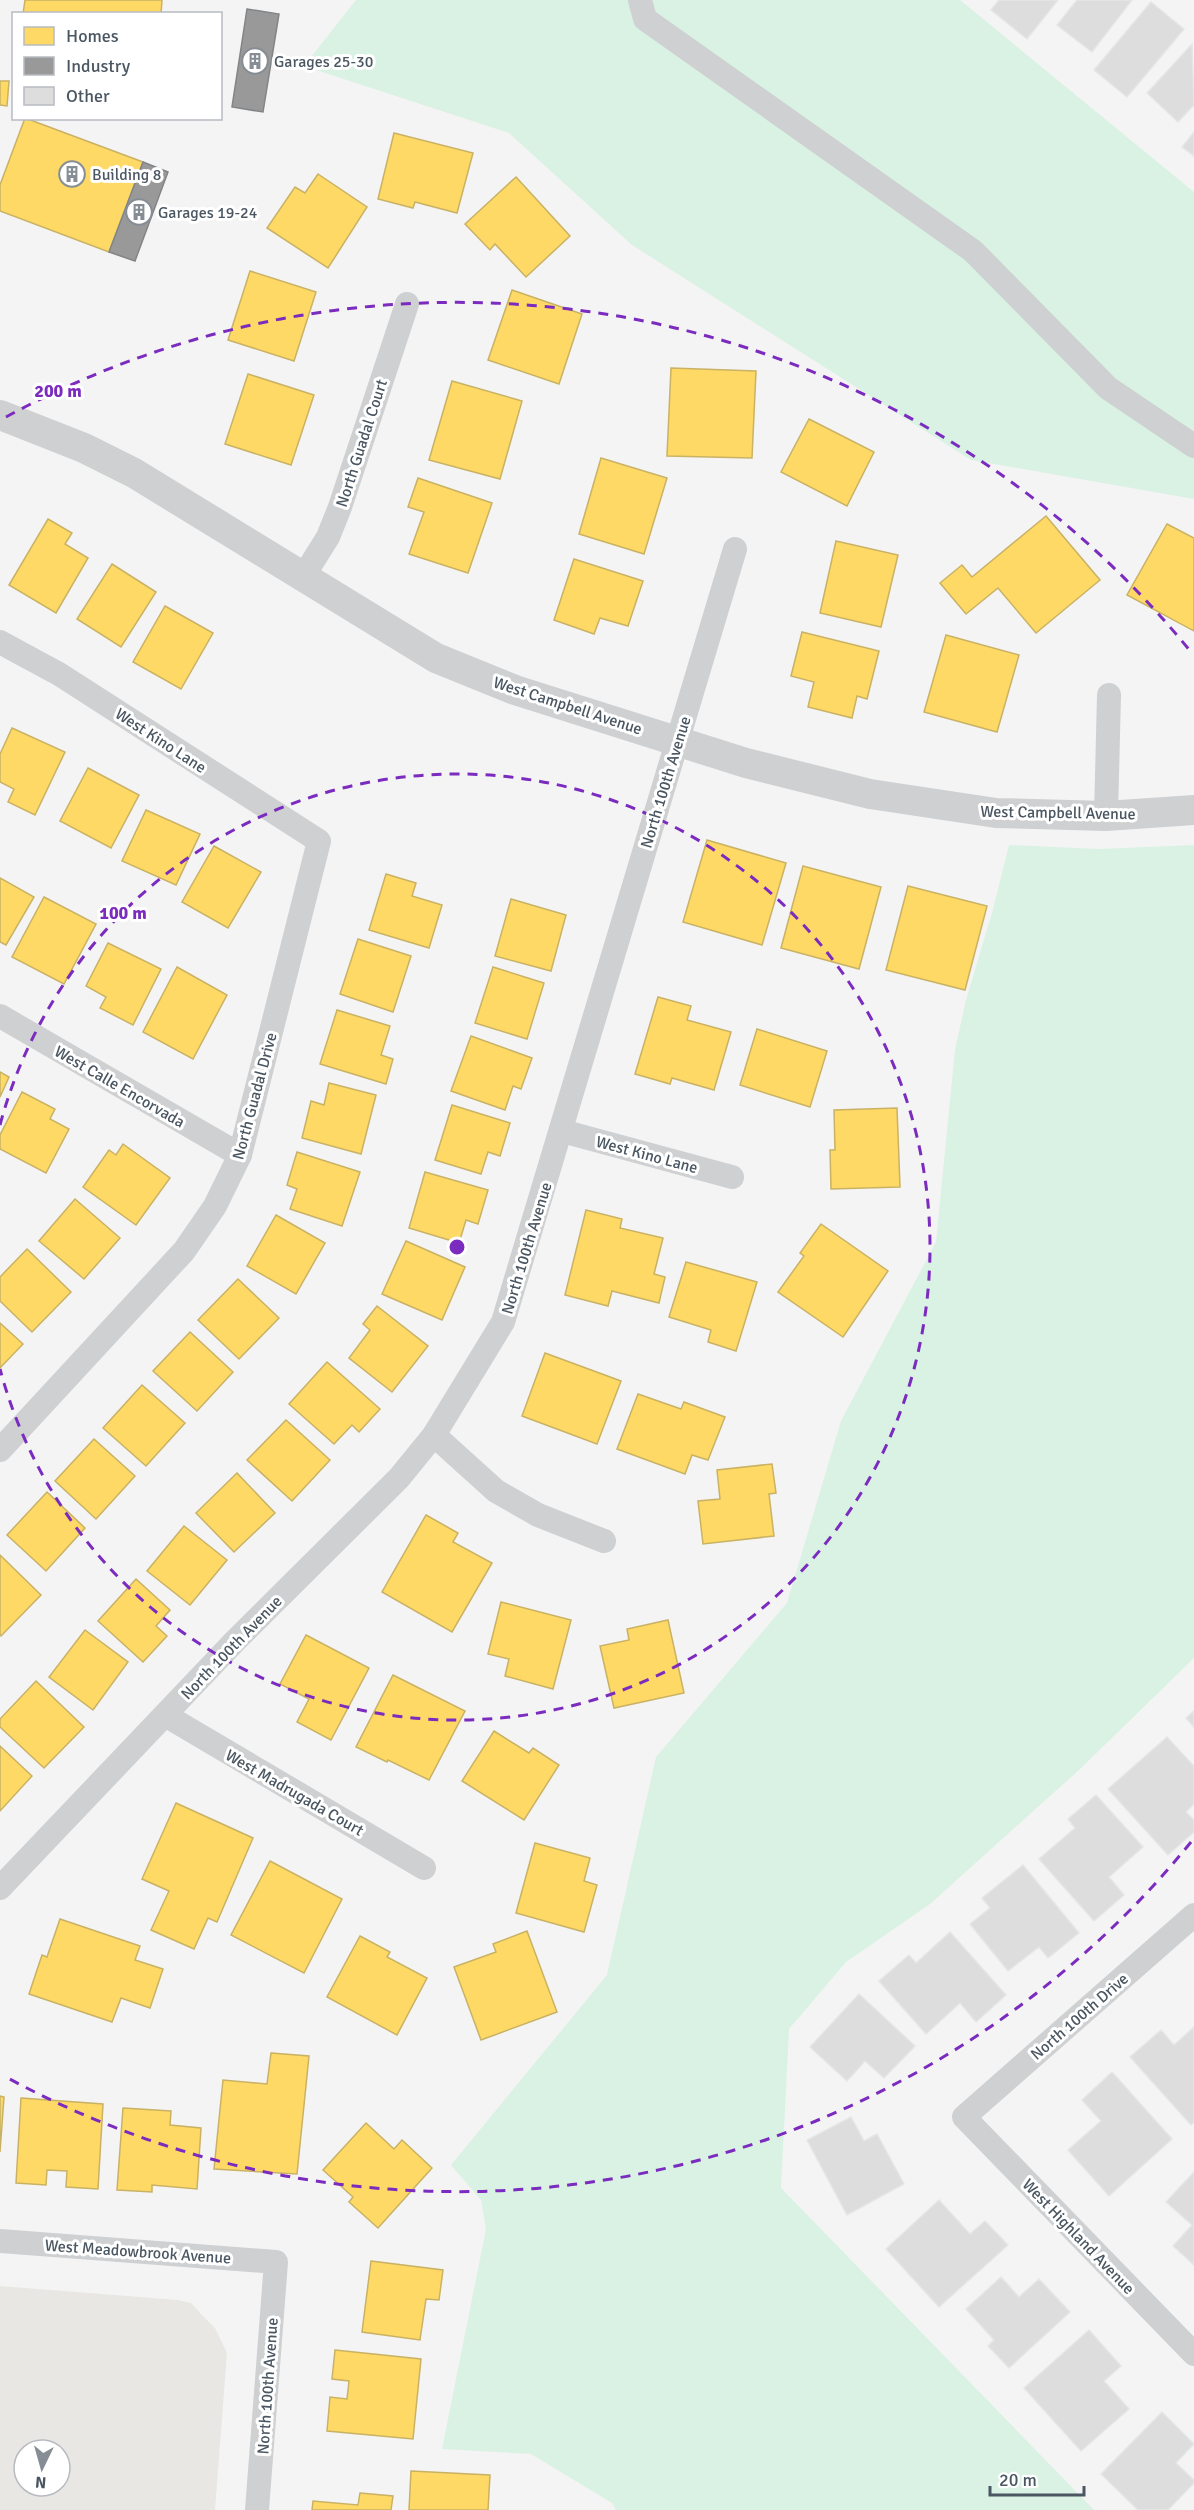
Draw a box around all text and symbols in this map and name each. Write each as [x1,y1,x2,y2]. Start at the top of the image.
legend [12,12,222,120]
text: Homes [66,25,119,47]
building icon: Garages 25-30 [240,46,270,76]
place label: Garages 25-30 [274,52,373,72]
text: Industry [66,55,131,77]
text: Other [66,85,110,107]
building icon: Building 8 [57,159,87,189]
place label: Building 8 [92,165,161,185]
building icon: Garages 19-24 [124,197,154,227]
place label: Garages 19-24 [158,203,258,223]
street label: North Guadal Court [332,376,392,510]
text: 200 m [34,380,82,402]
street label: West Campbell Avenue [491,672,645,739]
street label: West Kino Lane [111,704,210,778]
street label: North 100th Avenue [636,714,696,851]
street label: West Campbell Avenue [980,802,1136,824]
text: 100 m [99,902,147,924]
street label: North Guadal Drive [228,1030,282,1162]
street label: West Calle Encorvada [51,1041,188,1132]
street label: West Kino Lane [594,1132,700,1178]
street label: North 100th Avenue [497,1180,557,1317]
centre of rings [447,1237,467,1257]
street label: North 100th Avenue [177,1591,287,1704]
street label: West Madrugada Court [222,1745,367,1841]
street label: North 100th Drive [1027,1969,1133,2065]
street label: West Highland Avenue [1018,2175,1139,2299]
street label: West Meadowbrook Avenue [44,2236,232,2268]
street label: North 100th Avenue [253,2317,283,2455]
north arrow [12,2438,72,2498]
scale bar [990,2459,1084,2497]
text: 20 m [999,2469,1037,2491]
text: N [34,2471,47,2492]

